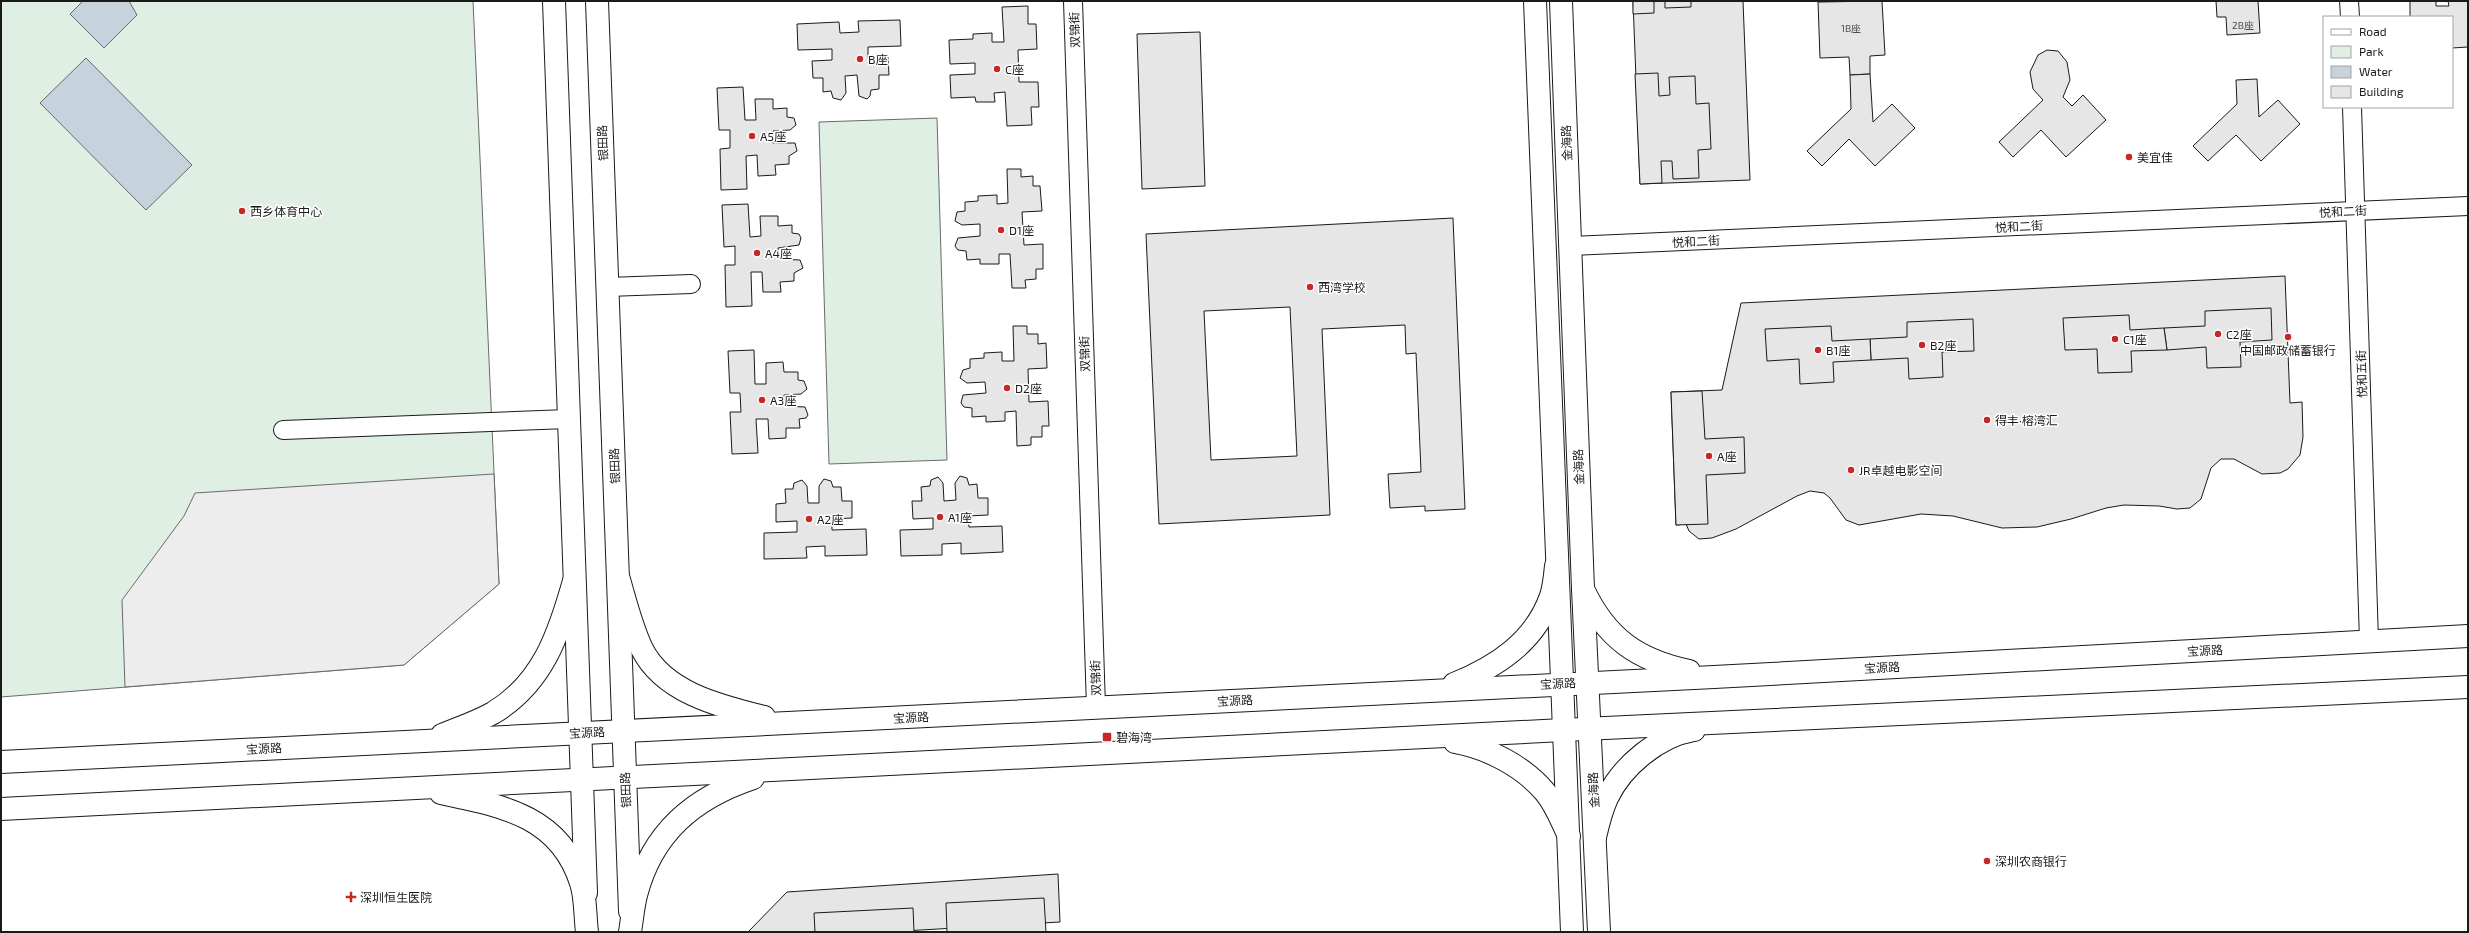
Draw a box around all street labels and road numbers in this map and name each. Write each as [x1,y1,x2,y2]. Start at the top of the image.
street label: 双锦街 [1066,12,1082,48]
street label: 银田路 [594,125,610,161]
street label: 金海路 [1558,125,1574,161]
street label: 悦和二街 [2319,203,2367,219]
street label: 悦和二街 [1995,218,2043,234]
street label: 悦和二街 [1672,233,1720,249]
street label: 双锦街 [1076,336,1092,372]
street label: 悦和五街 [2353,350,2369,398]
street label: 银田路 [606,448,622,484]
street label: 金海路 [1570,449,1586,485]
street label: 宝源路 [2187,642,2223,658]
street label: 宝源路 [1864,659,1900,675]
street label: 双锦街 [1087,660,1103,696]
street label: 宝源路 [1540,675,1576,691]
street label: 宝源路 [1217,692,1253,708]
street label: 宝源路 [893,709,929,725]
street label: 宝源路 [569,724,605,740]
street label: 宝源路 [246,740,282,756]
street label: 银田路 [617,772,633,808]
street label: 金海路 [1585,772,1601,808]

